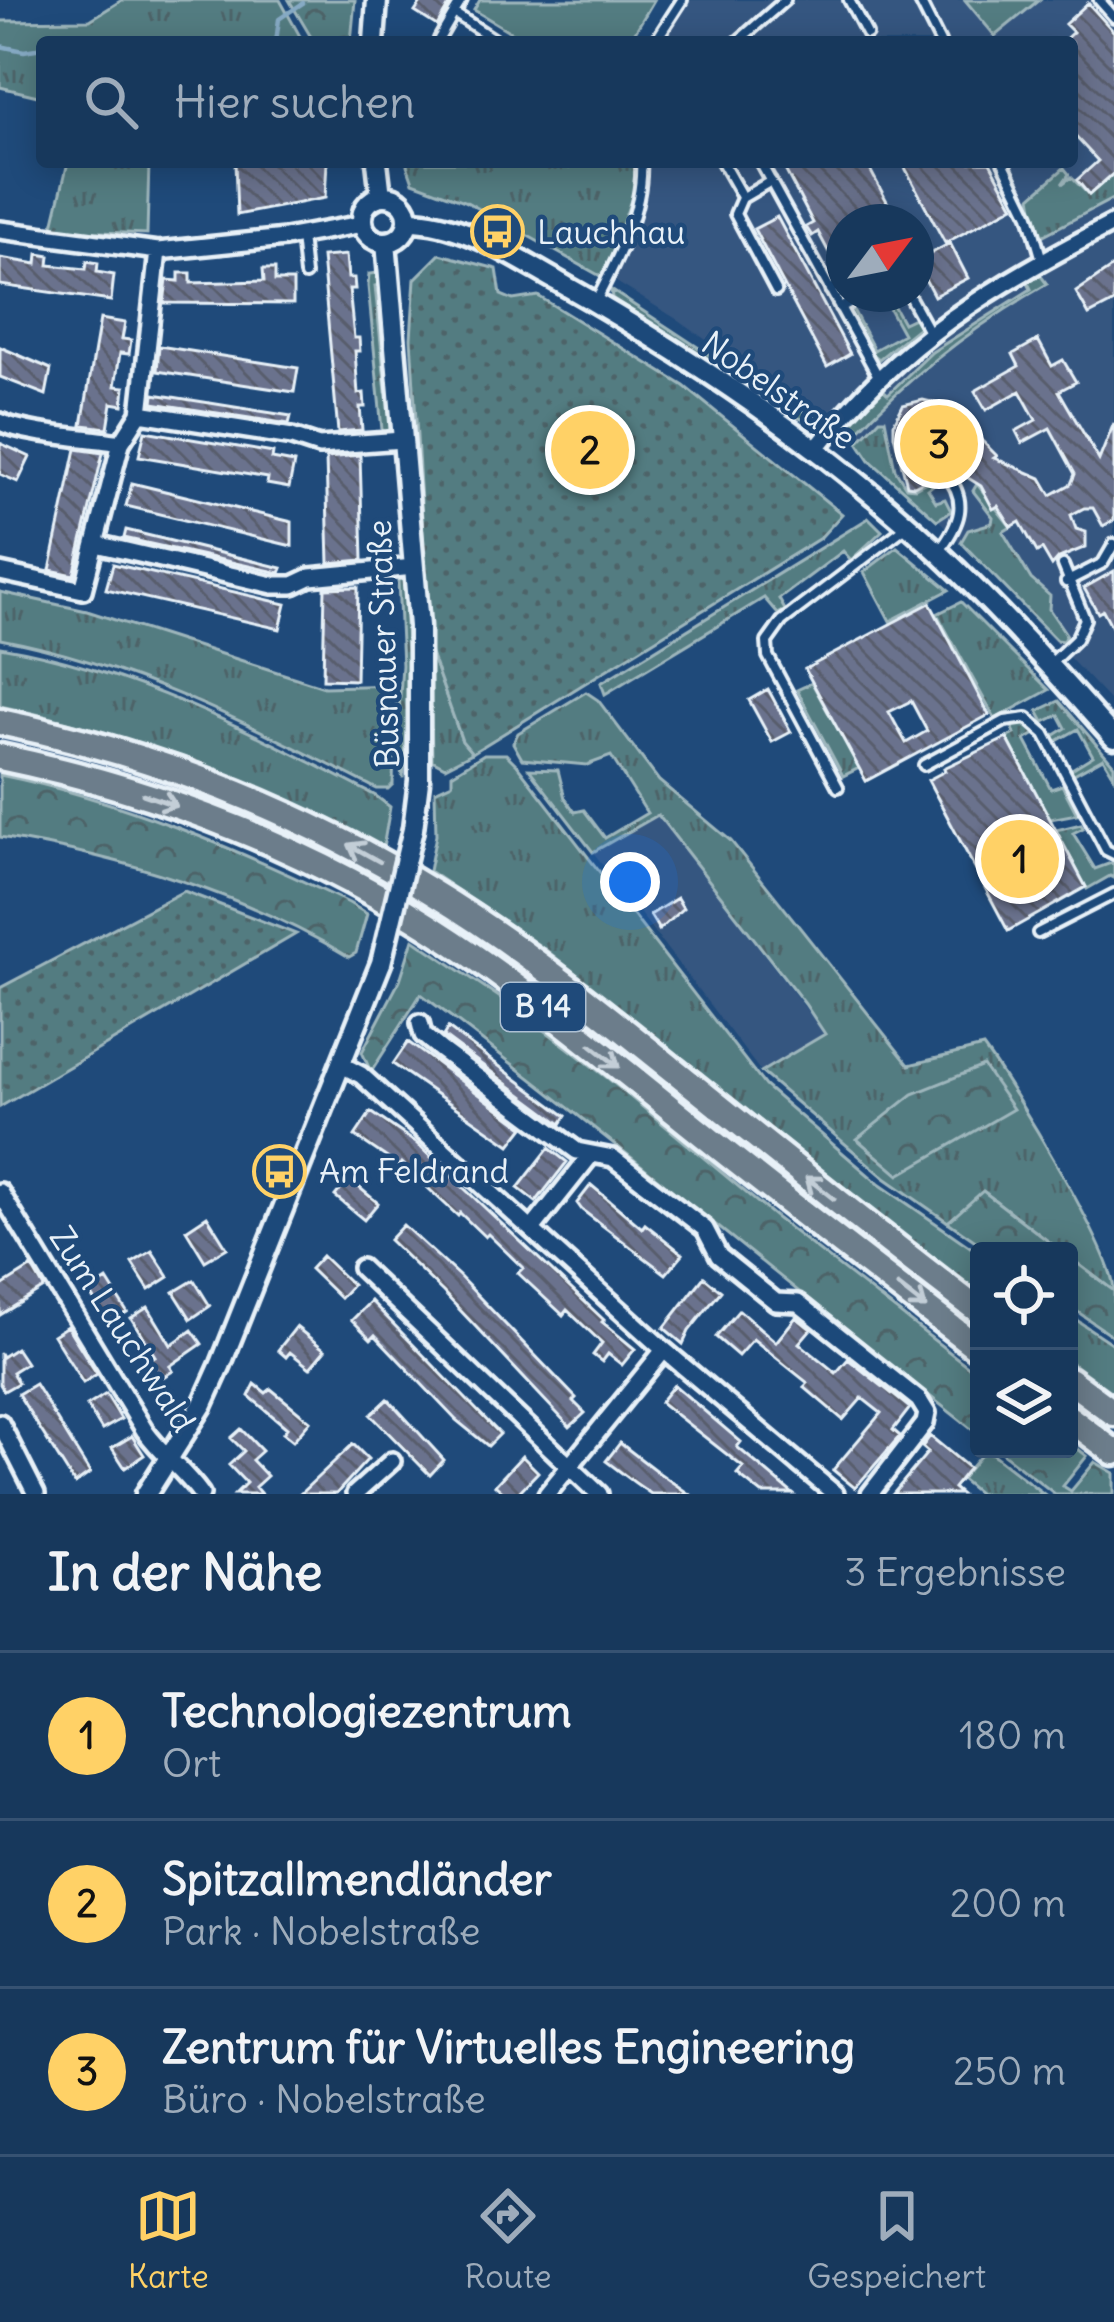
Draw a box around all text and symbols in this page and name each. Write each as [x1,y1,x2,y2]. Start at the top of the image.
search box [36,36,1078,168]
icon: search [78,69,144,135]
text: Hier suchen [174,74,415,130]
bus stop icon: Lauchhau [470,204,526,260]
north arrow [826,204,934,312]
place label: Lauchhau [537,211,685,253]
street label: Nobelstraße [694,322,864,458]
pin: 3 [900,399,978,489]
pin: 2 [551,405,629,495]
street label: Büsnauer Straße [358,519,408,769]
one-way arrow [141,791,178,812]
pin: 1 [981,814,1059,904]
one-way arrow [348,841,383,864]
your location [600,852,660,912]
road number: B 14 [501,983,585,1031]
one-way arrow [588,1042,620,1069]
bus stop icon: Am Feldrand [252,1143,308,1199]
place label: Am Feldrand [319,1150,509,1192]
one-way arrow [805,1175,837,1202]
street label: Zum Lauchwald [41,1218,205,1440]
map controls [970,1242,1078,1458]
button: locate [970,1242,1078,1350]
one-way arrow [895,1283,927,1310]
button: layers [970,1350,1078,1458]
text: In der Nähe [48,1540,323,1604]
text: 3 Ergebnisse [844,1548,1066,1597]
text: Technologiezentrum [162,1683,572,1739]
text: 1 [79,1711,95,1760]
text: 180 m [959,1711,1066,1760]
text: Ort [162,1739,221,1788]
text: Spitzallmendländer [162,1851,552,1907]
text: 2 [76,1879,98,1928]
text: 200 m [950,1879,1066,1928]
text: Park · Nobelstraße [162,1907,480,1956]
text: Zentrum für Virtuelles Engineering [162,2019,855,2075]
text: 3 [76,2047,98,2096]
text: 250 m [953,2047,1066,2096]
text: Büro · Nobelstraße [162,2075,486,2124]
tab: Karte [128,2183,209,2297]
tab: Route [465,2183,552,2297]
tab: Gespeichert [807,2183,986,2297]

